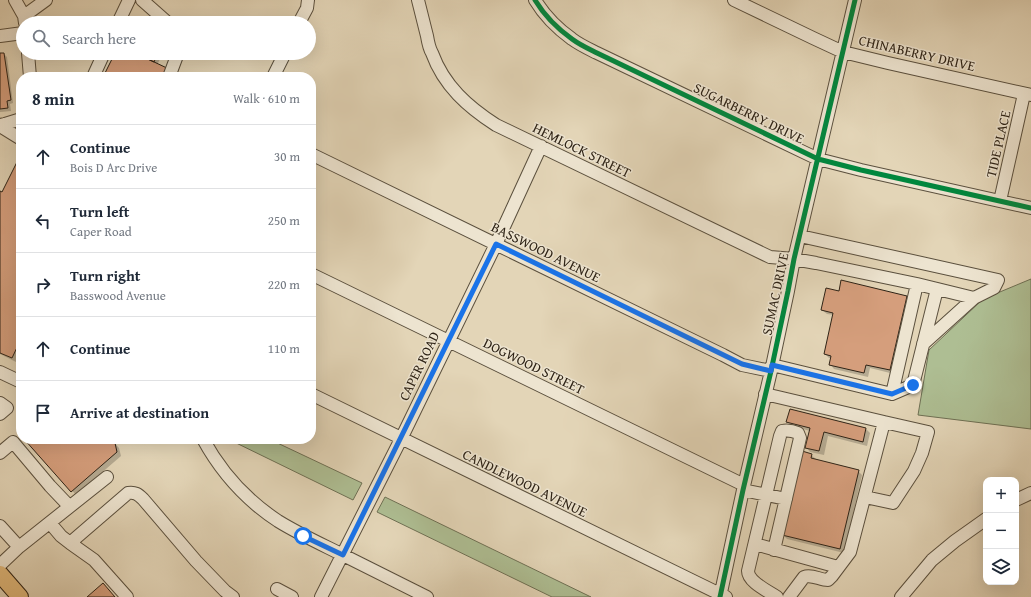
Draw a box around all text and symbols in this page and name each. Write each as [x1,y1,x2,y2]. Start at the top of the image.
search box [16,16,316,60]
icon: search [30,27,52,49]
text: Search here [62,28,136,49]
street label: CHINABERRY DRIVE [857,30,977,76]
street label: SUGARBERRY DRIVE [690,78,808,148]
text: 8 min [32,86,74,111]
text: Walk · 610 m [233,89,300,108]
street label: TIDE PLACE [981,109,1015,179]
street label: HEMLOCK STREET [530,118,635,182]
text: Continue [70,137,131,158]
icon: ahead [32,146,54,168]
text: 30 m [274,147,300,166]
text: Bois D Arc Drive [70,158,157,177]
text: Turn left [70,201,129,222]
icon: left [32,210,54,232]
text: 250 m [268,211,300,230]
street label: BASSWOOD AVENUE [488,217,604,287]
text: Caper Road [70,222,132,241]
street label: SUMAC DRIVE [757,251,793,337]
text: Turn right [70,265,141,286]
icon: right [32,274,54,296]
text: 220 m [268,275,300,294]
text: Basswood Avenue [70,286,166,305]
street label: CAPER ROAD [394,328,444,404]
street label: DOGWOOD STREET [480,333,588,399]
icon: ahead [32,338,54,360]
text: Continue [70,338,131,359]
text: 110 m [268,339,300,358]
route end [904,376,922,394]
icon: arrive [32,402,54,424]
text: Arrive at destination [70,402,209,423]
street label: CANDLEWOOD AVENUE [459,444,591,522]
map controls [983,477,1019,585]
button: + [983,477,1019,513]
button: − [983,513,1019,549]
route start [294,527,312,545]
button: layers [983,549,1019,585]

